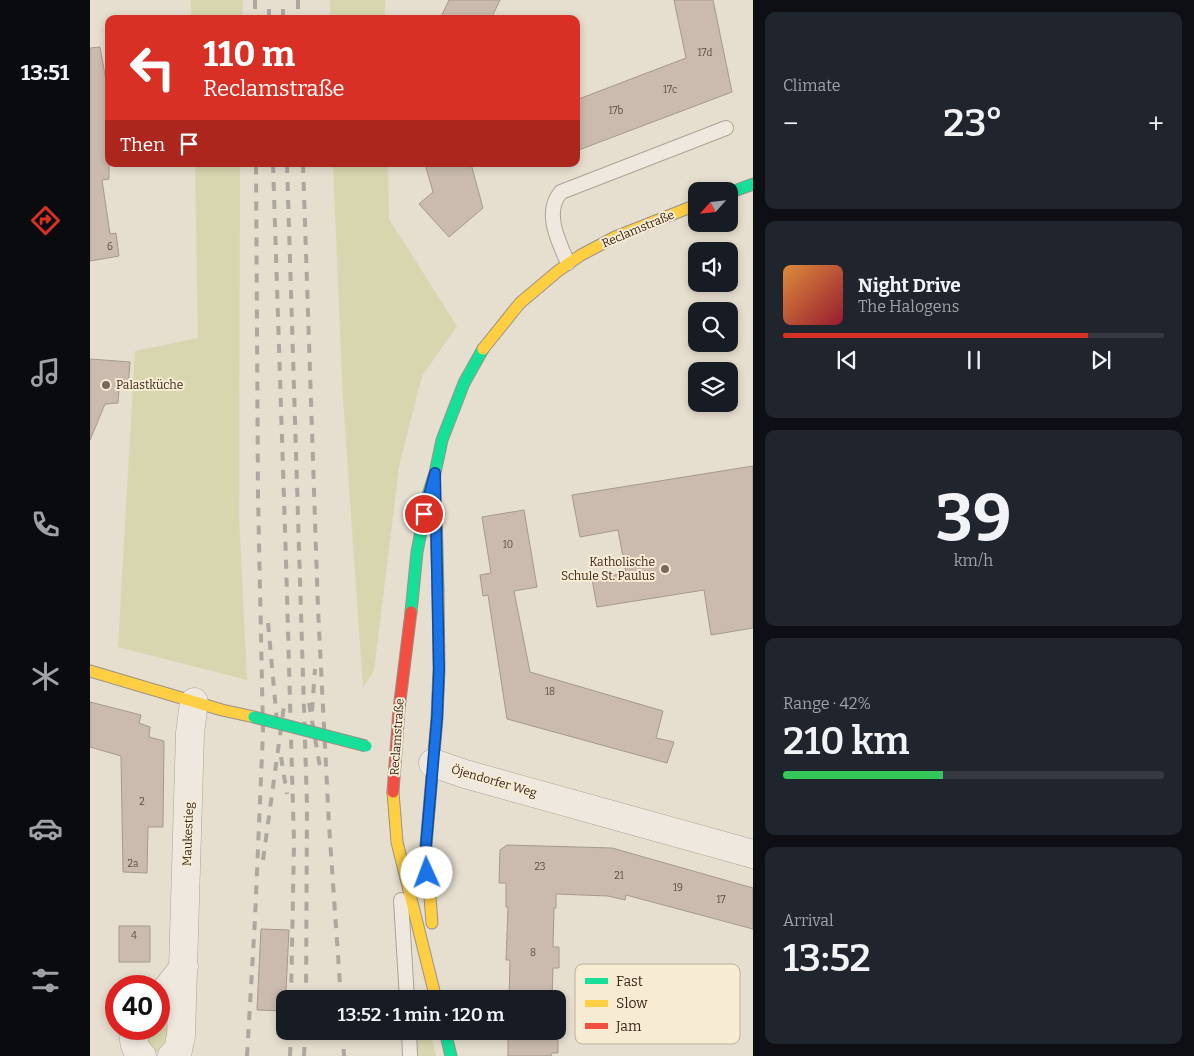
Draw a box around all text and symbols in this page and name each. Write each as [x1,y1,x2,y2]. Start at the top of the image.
text: 110 m [203,33,295,75]
icon: left [120,35,185,100]
house number: 17d [698,47,713,59]
text: 13:51 [21,59,69,86]
text: Reclamstraße [203,75,345,102]
text: Climate [783,76,841,95]
house number: 17c [663,84,677,96]
text: 23° [943,100,1003,146]
house number: 17b [609,105,624,117]
text: − [783,107,798,140]
text: + [1148,107,1164,140]
icon: arrive [175,130,203,158]
text: Then [120,133,165,156]
north arrow [688,182,738,232]
map controls [688,182,738,412]
icon: directions [28,203,63,238]
street label: Reclamstraße [600,207,676,251]
house number: 6 [107,241,113,253]
button: sound [688,242,738,292]
text: Night Drive [858,274,961,297]
text: The Halogens [858,297,959,316]
button: search [688,302,738,352]
icon: previous [833,346,861,374]
icon: pause [960,346,988,374]
icon: next [1087,346,1115,374]
icon: music [28,355,63,390]
button: layers [688,362,738,412]
place label: Palastküche [116,378,183,392]
marker: Palastküche [100,379,112,391]
text: 39 [936,479,1011,557]
pin [403,493,445,535]
icon: arrive [410,500,438,528]
icon: phone [28,507,63,542]
house number: 10 [503,539,513,551]
text: km/h [954,551,993,570]
place label: Katholische Schule St. Paulus [561,555,655,583]
marker: Katholische Schule St. Paulus [659,563,671,575]
icon: climate [28,659,63,694]
house number: 18 [545,686,555,698]
text: Range · 42% [783,694,871,713]
street label: Reclamstraße [387,698,407,776]
text: 210 km [783,718,910,764]
street label: Öjendorfer Weg [450,761,539,800]
house number: 2 [139,796,145,808]
street label: Maukestieg [180,801,196,866]
icon: car [28,811,63,846]
position arrow [400,846,452,898]
house number: 2a [128,858,139,870]
house number: 23 [534,861,546,873]
house number: 21 [614,870,624,882]
house number: 19 [673,882,683,894]
house number: 17 [717,894,725,906]
text: Arrival [783,911,834,930]
house number: 4 [131,930,137,942]
text: 13:52 [783,935,871,981]
house number: 8 [530,947,536,959]
icon: filters [28,963,63,998]
legend [575,964,740,1044]
text: Fast [616,973,643,990]
speed limit sign: 40 [105,975,170,1040]
text: Slow [616,995,648,1012]
text: 13:52 · 1 min · 120 m [338,1003,504,1026]
text: Jam [615,1018,642,1035]

